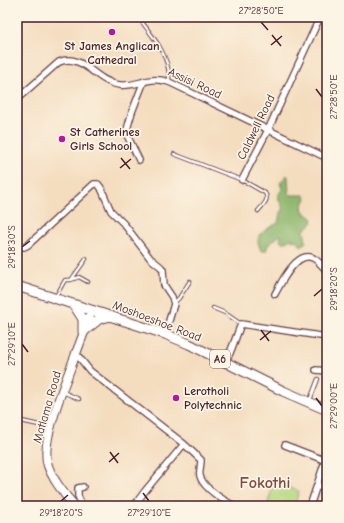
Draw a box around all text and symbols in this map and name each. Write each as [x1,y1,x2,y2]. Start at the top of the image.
text: 27°28'50"E [238,5,284,17]
marker: St James Anglican Cathedral [107,27,117,37]
place label: St James Anglican Cathedral [64,39,160,67]
street label: Assisi Road [166,65,224,101]
text: 27°28'50"E [328,74,340,120]
street label: Caldwell Road [234,92,278,162]
place label: St Catherines Girls School [70,125,140,153]
marker: St Catherines Girls School [57,134,67,144]
text: 29°18'30"S [6,225,18,269]
text: 29°18'20"S [328,267,340,311]
street label: Moshoeshoe Road [111,298,203,344]
text: 27°29'10"E [6,322,18,366]
road number: A6 [210,350,230,368]
street label: Matlama Road [30,369,64,445]
text: 27°29'00"E [328,383,340,429]
place label: Lerotholi Polytechnic [184,384,242,412]
marker: Lerotholi Polytechnic [171,393,181,403]
district label: Fokothi [240,474,290,492]
text: 29°18'20"S [39,507,83,519]
text: 27°29'10"E [127,507,171,519]

